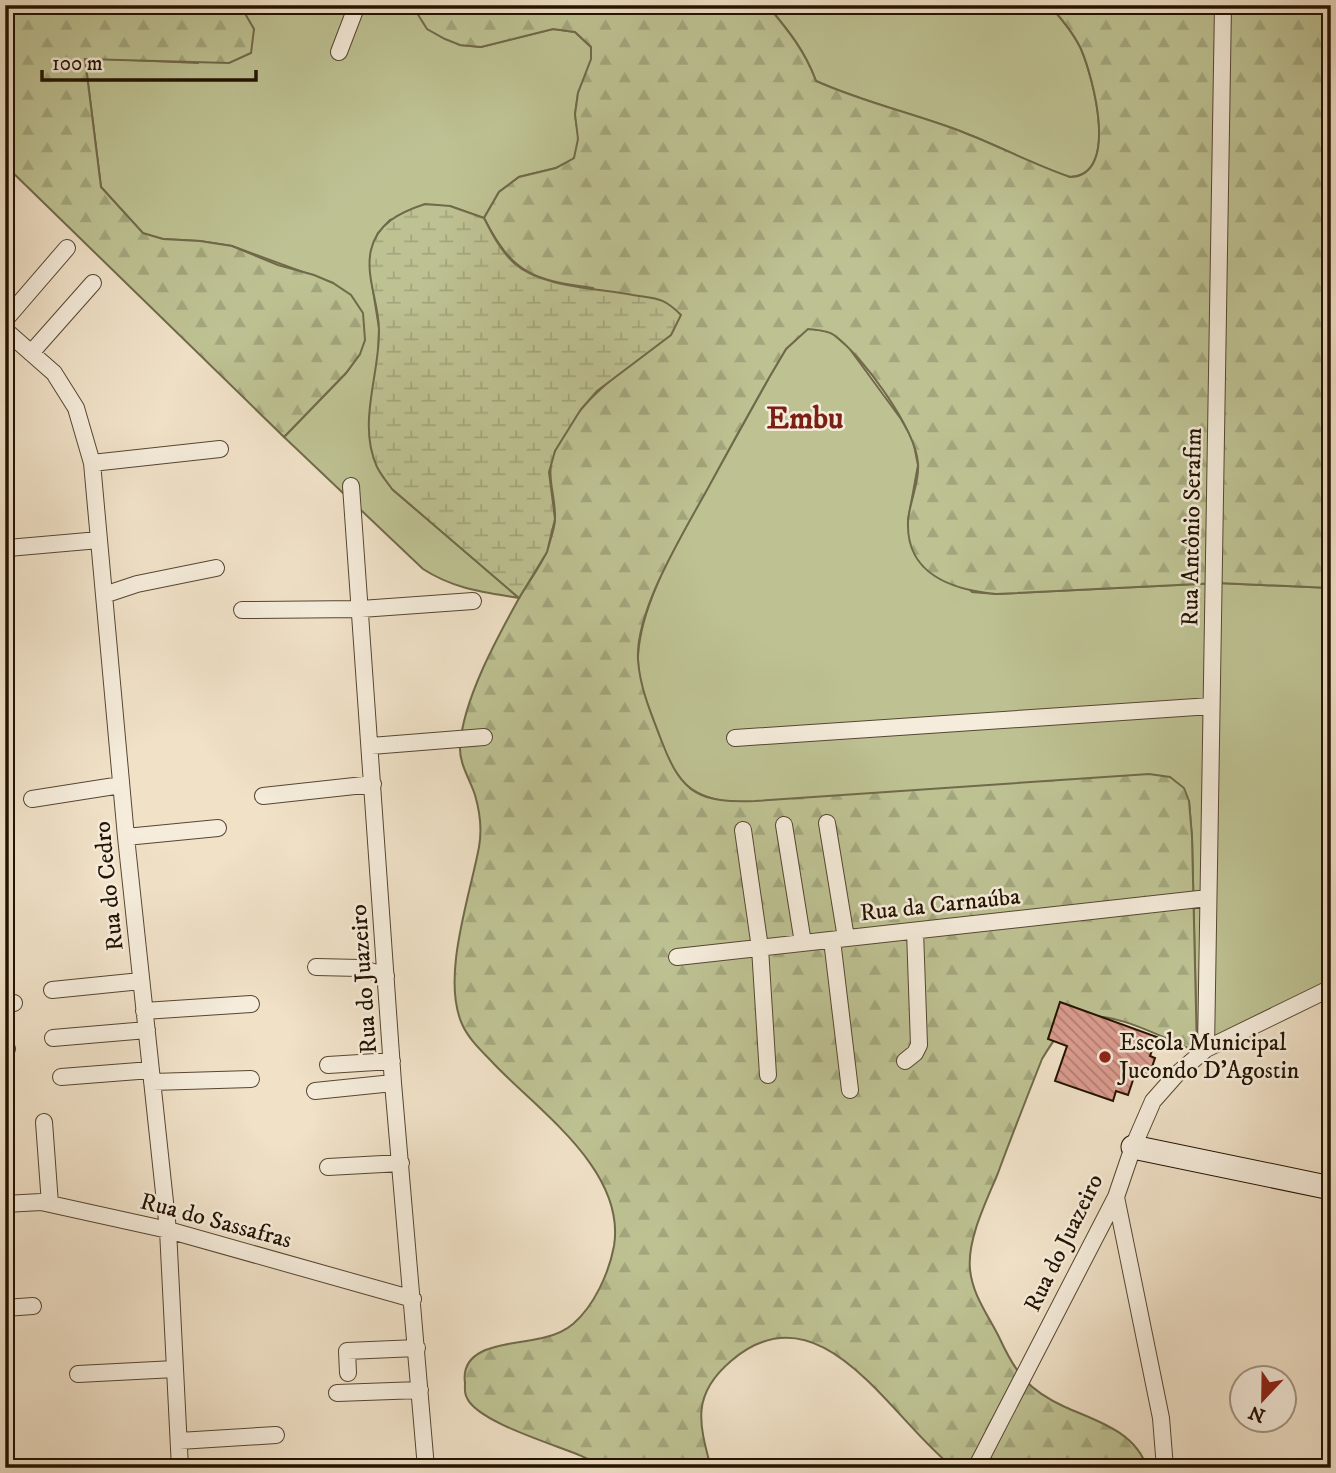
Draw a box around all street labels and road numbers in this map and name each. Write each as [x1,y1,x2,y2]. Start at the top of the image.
street label: Rua Antônio Serafim [1175,427,1209,627]
street label: Rua do Cedro [87,820,131,952]
street label: Rua da Carnaúba [858,882,1022,928]
street label: Rua do Juazeiro [344,903,384,1055]
street label: Rua do Juazeiro [1018,1169,1110,1317]
street label: Rua do Sassafras [137,1186,295,1256]

